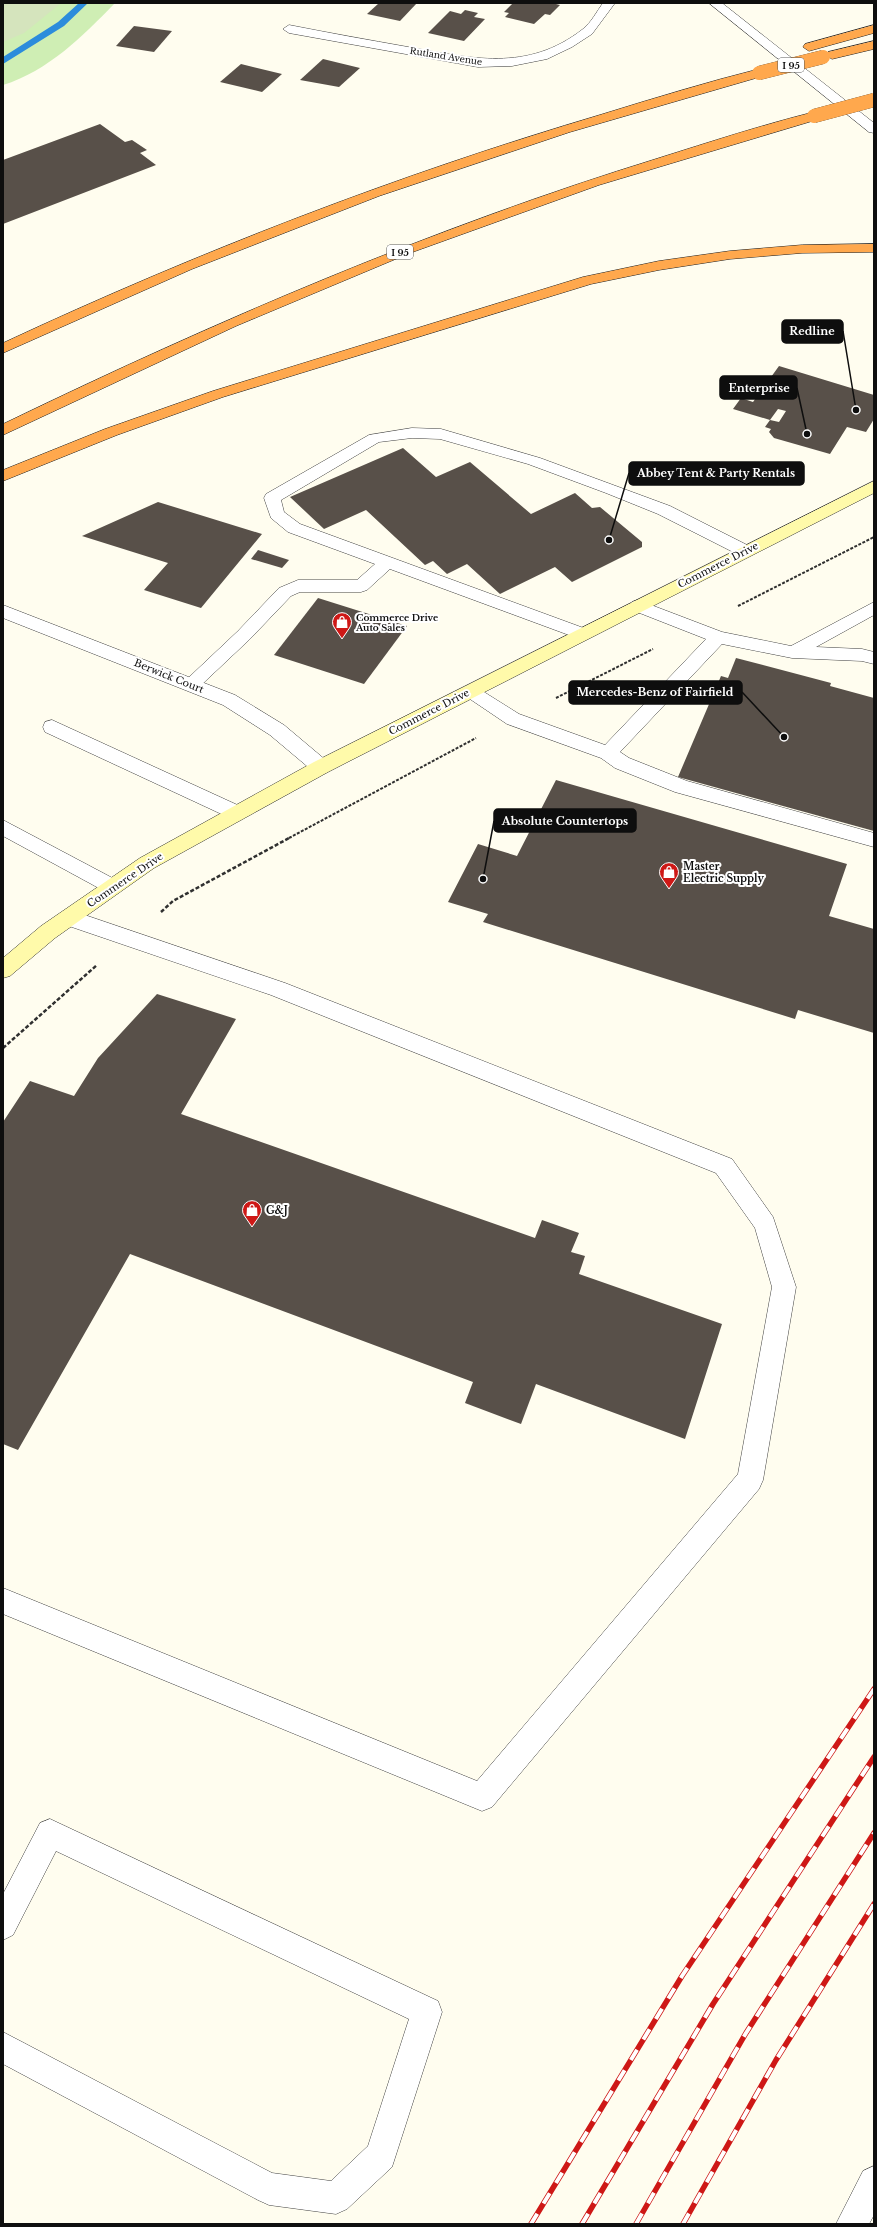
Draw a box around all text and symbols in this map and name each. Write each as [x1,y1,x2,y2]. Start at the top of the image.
street label: Rutland Avenue [409,45,483,67]
road number: I 95 [778,58,804,72]
road number: I 95 [387,245,413,259]
callout: Redline [782,320,843,343]
text: Redline [789,324,835,338]
callout: Enterprise [720,376,797,399]
text: Enterprise [728,381,790,395]
callout: Abbey Tent & Party Rentals [629,462,804,485]
text: Abbey Tent & Party Rentals [636,466,795,480]
street label: Commerce Drive [675,539,761,591]
shop icon: Commerce Drive Auto Sales [331,611,353,639]
place label: Commerce Drive Auto Sales [355,612,438,633]
street label: Berwick Court [132,656,206,696]
callout: Mercedes-Benz of Fairfield [569,681,742,704]
text: Mercedes-Benz of Fairfield [576,685,734,699]
street label: Commerce Drive [386,686,472,738]
callout: Absolute Countertops [494,809,636,832]
text: Absolute Countertops [501,814,628,828]
street label: Commerce Drive [84,850,166,910]
place label: Master Electric Supply [683,860,764,885]
shop icon: Master Electric Supply [658,861,680,889]
shop icon: G&J [241,1199,263,1227]
place label: G&J [266,1204,288,1217]

